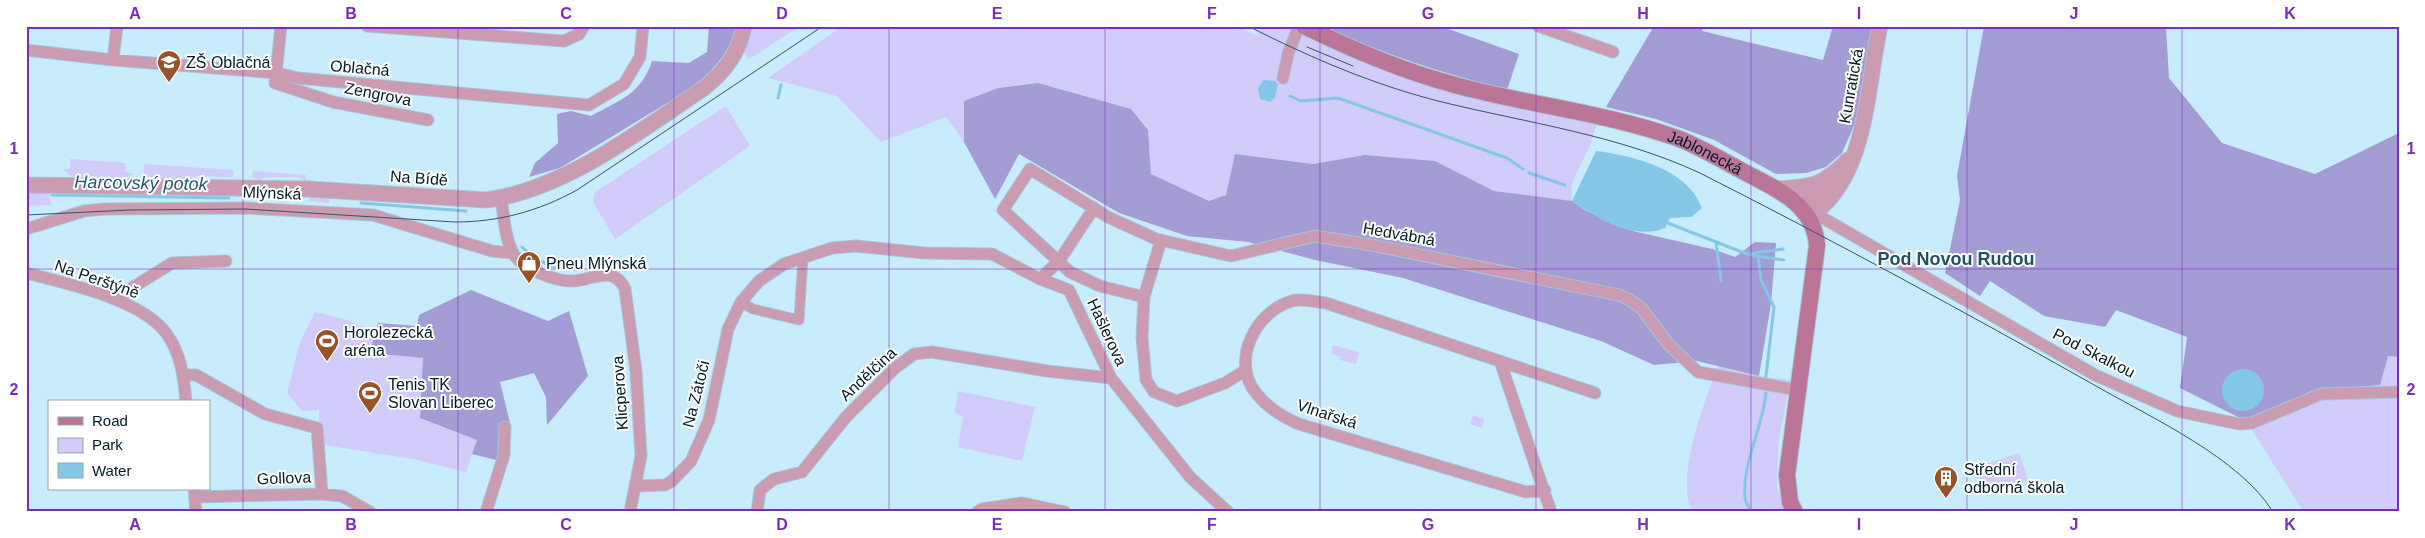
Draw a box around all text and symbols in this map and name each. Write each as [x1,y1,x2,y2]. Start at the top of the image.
text: A [129,5,141,22]
text: B [345,5,357,22]
text: C [560,5,572,22]
text: D [776,5,788,22]
text: E [992,5,1003,22]
text: F [1207,5,1217,22]
text: G [1422,5,1434,22]
text: H [1637,5,1649,22]
text: I [1857,5,1861,22]
text: J [2070,5,2078,22]
text: K [2284,5,2296,22]
street label: Kunratická [1836,47,1866,125]
school or university icon: ZŠ Oblačná [156,49,182,83]
place label: ZŠ Oblačná [186,53,271,71]
street label: Oblačná [330,57,391,79]
street label: Zengrova [343,79,413,109]
street label: Jablonecká [1666,127,1745,178]
text: 1 [10,140,19,157]
text: 1 [2407,140,2416,157]
street label: Na Bídě [390,168,449,189]
water label: Harcovský potok [74,172,209,194]
street label: Mlýnská [242,183,302,203]
street label: Hedvábná [1362,219,1436,249]
district label: Pod Novou Rudou [1878,249,2034,269]
shop icon: Pneu Mlýnská [516,250,542,284]
place label: Pneu Mlýnská [546,255,647,272]
street label: Na Perštýně [53,257,141,301]
street label: Hašlerova [1084,296,1130,368]
place label: Horolezecká aréna [344,324,433,359]
street label: Pod Skalkou [2050,325,2138,381]
sports icon: Horolezecká aréna [314,328,340,362]
street label: Andělčina [837,344,900,404]
street label: Klicperova [609,355,631,431]
street label: Na Zátoči [679,359,713,429]
place label: Tenis TK Slovan Liberec [388,376,494,411]
sports icon: Tenis TK Slovan Liberec [357,380,383,414]
text: 2 [10,381,19,398]
text: 2 [2407,381,2416,398]
street label: Vlnařská [1295,396,1359,432]
legend [48,400,210,490]
text: Road [92,412,128,429]
text: Park [92,436,123,453]
place label: Střední odborná škola [1964,461,2065,496]
text: Water [92,462,131,479]
building icon: Střední odborná škola [1933,465,1959,499]
street label: Gollova [257,469,312,487]
text: A [129,516,141,533]
text: B [345,516,357,533]
text: C [560,516,572,533]
text: D [776,516,788,533]
text: E [992,516,1003,533]
text: F [1207,516,1217,533]
text: G [1422,516,1434,533]
text: H [1637,516,1649,533]
text: I [1857,516,1861,533]
text: J [2070,516,2078,533]
text: K [2284,516,2296,533]

